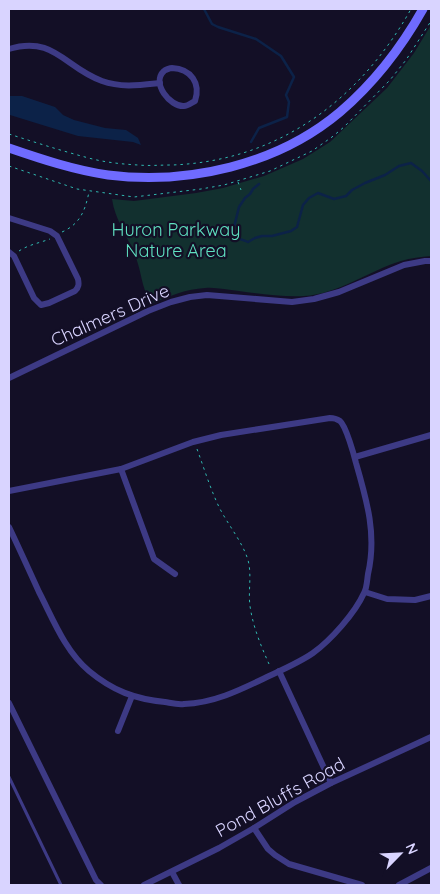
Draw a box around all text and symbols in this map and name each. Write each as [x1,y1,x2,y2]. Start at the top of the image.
park label: Huron Parkway Nature Area [112,218,240,262]
street label: Chalmers Drive [47,279,173,351]
street label: Pond Bluffs Road [211,752,349,842]
north arrow [375,829,425,879]
text: N [402,840,422,857]

